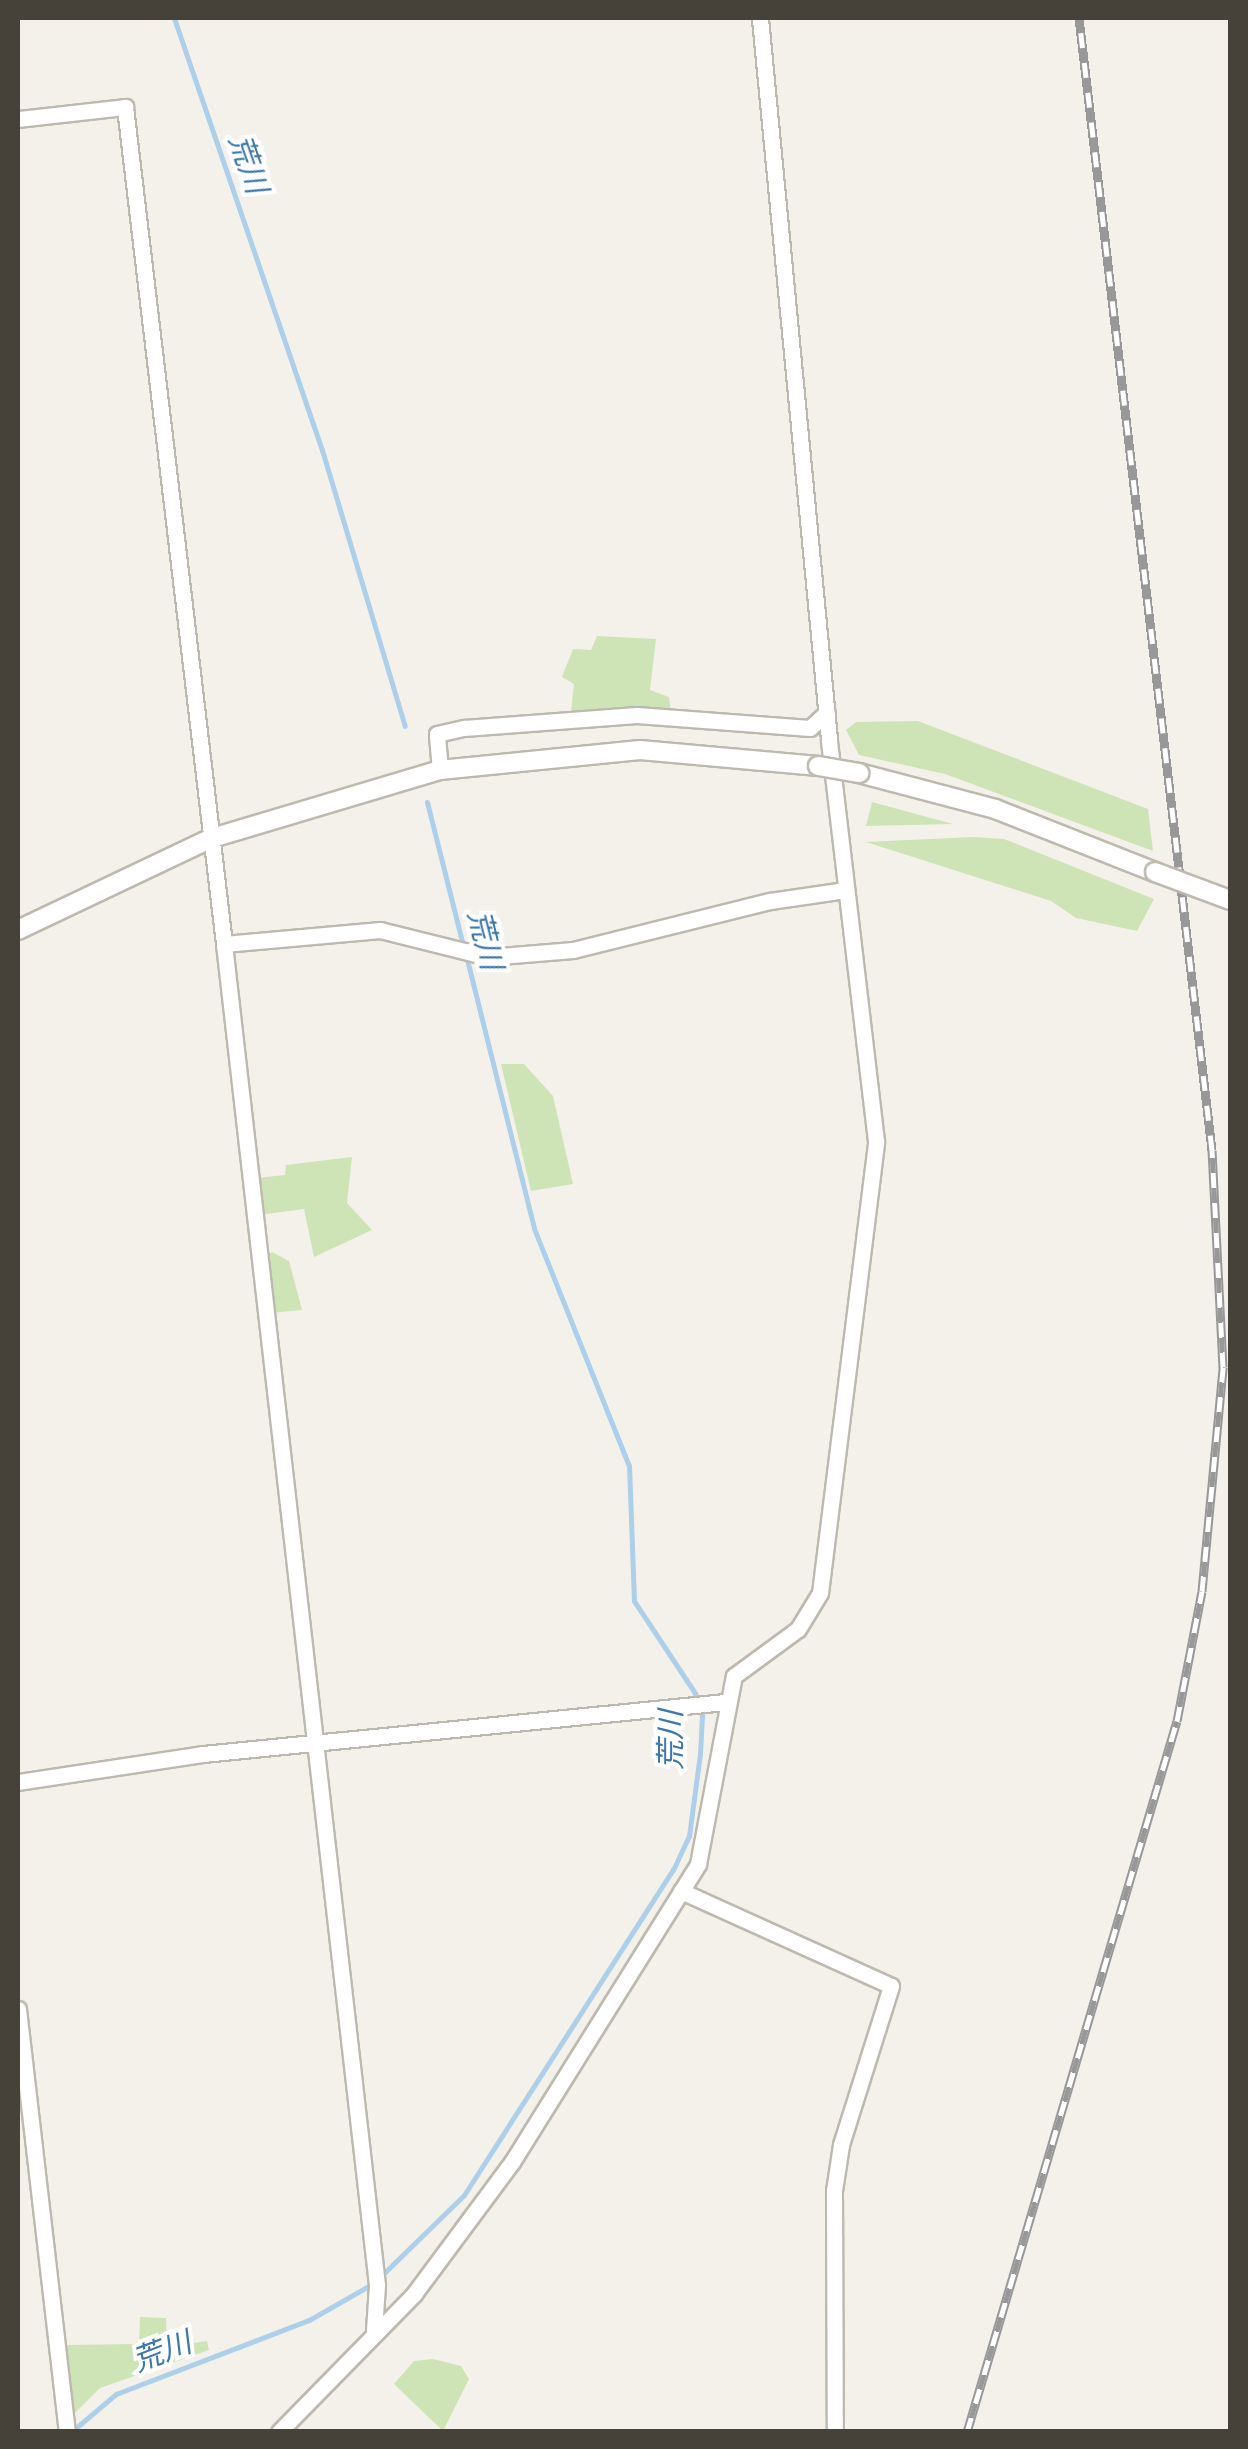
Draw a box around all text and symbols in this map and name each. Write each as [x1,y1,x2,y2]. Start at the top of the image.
water label: 荒川 [221,130,275,198]
water label: 荒川 [460,907,510,973]
water label: 荒川 [653,1710,689,1770]
water label: 荒川 [128,2324,196,2380]

